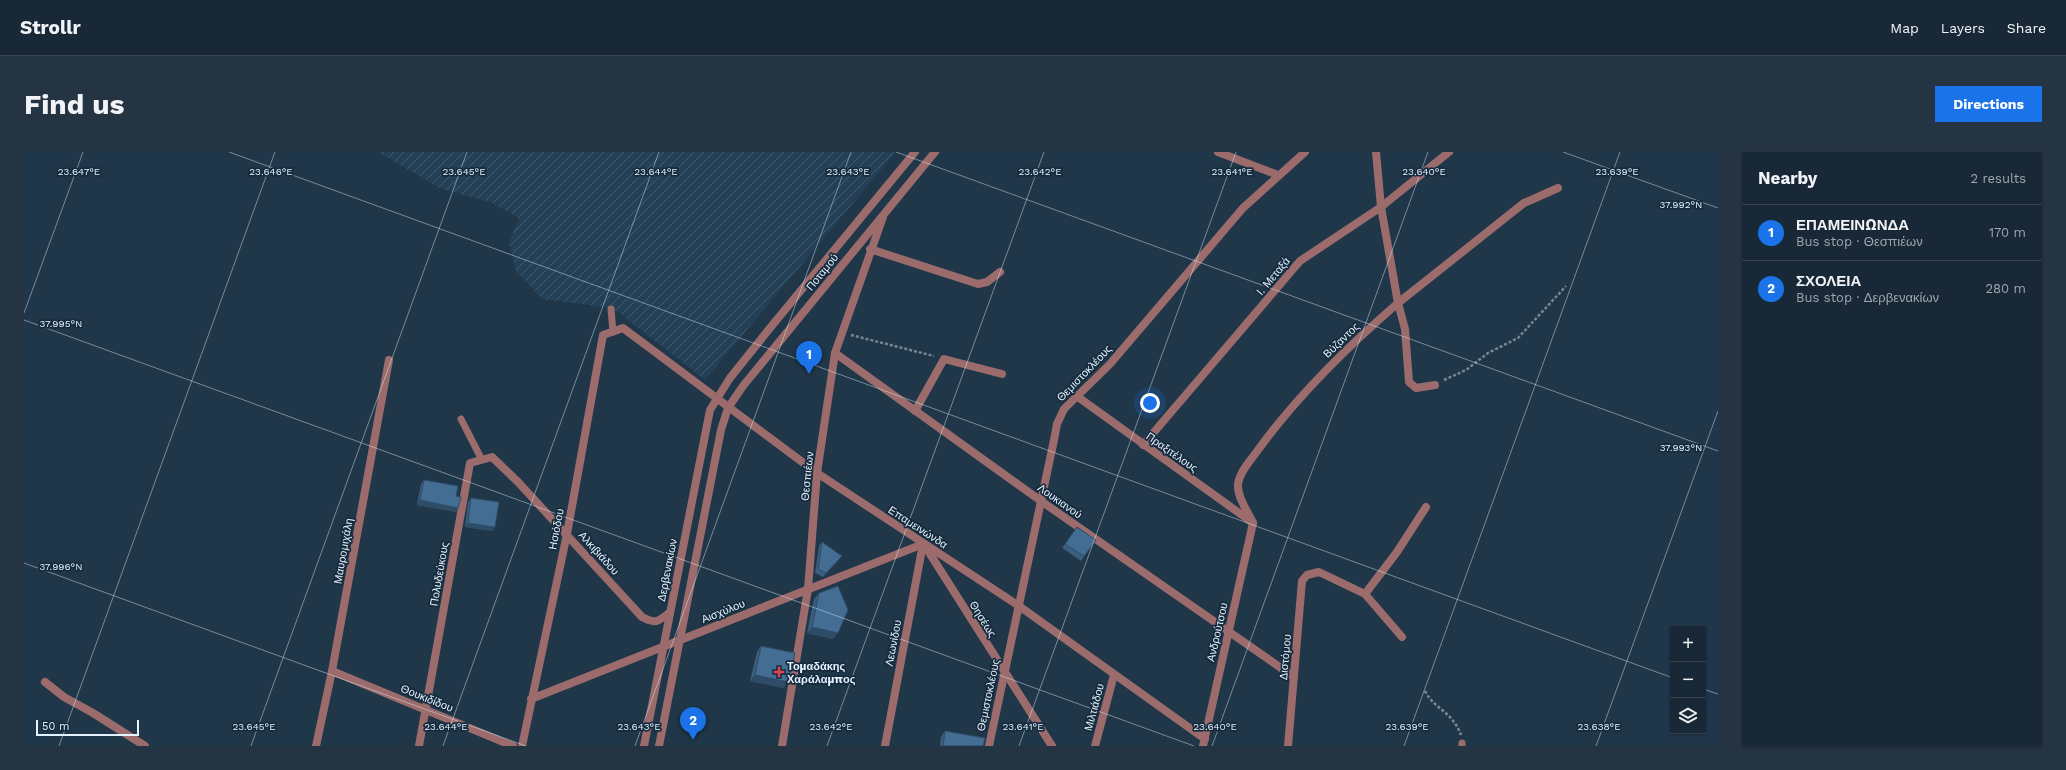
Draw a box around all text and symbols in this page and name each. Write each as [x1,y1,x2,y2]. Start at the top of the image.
text: Strollr [20,16,81,39]
text: Map [1890,20,1919,36]
text: Layers [1941,20,1985,36]
text: Share [2007,20,2046,36]
button: Directions [1935,86,2042,122]
text: Find us [24,88,124,121]
text: 23.647°E [58,166,100,177]
text: 23.646°E [249,166,293,177]
text: 23.645°E [442,166,486,177]
text: 23.644°E [634,166,678,177]
text: 23.643°E [826,166,870,177]
text: 23.642°E [1018,166,1062,177]
text: 23.641°E [1211,166,1253,177]
text: 23.640°E [1402,166,1446,177]
text: 23.639°E [1595,166,1639,177]
text: Nearby [1758,168,1817,188]
text: 2 results [1971,171,2026,186]
text: 37.992°N [1660,199,1702,210]
text: ΕΠΑΜΕΙΝΩΝΔΑ [1796,216,1909,234]
text: 1 [1768,225,1774,240]
text: 170 m [1989,225,2026,240]
text: Bus stop · Θεσπιέων [1796,234,1923,249]
street label: Ποταμού [804,251,841,293]
street label: Ι. Μεταξά [1254,254,1293,298]
text: ΣΧΟΛΕΙΑ [1796,272,1861,290]
text: 2 [1767,281,1775,296]
text: 280 m [1986,281,2026,296]
text: Bus stop · Δερβενακίων [1796,290,1939,305]
text: 37.995°N [40,318,82,329]
street label: Βύζαντος [1321,320,1362,361]
pin: 1 [796,341,822,374]
street label: Θεμιστοκλέους [1054,343,1114,404]
your location [1140,393,1160,413]
street label: Πραξιτέλους [1143,430,1200,475]
text: 37.993°N [1660,442,1702,453]
street label: Θεσπιέων [798,450,817,501]
street label: Λουκιανού [1035,481,1085,521]
street label: Επαμεινώνδα [886,503,950,552]
street label: Ησιόδου [546,507,567,551]
street label: Μαυρομιχάλη [331,517,356,585]
street label: Αλκιβιάδου [576,529,622,578]
street label: Δερβενακίων [655,537,680,603]
street label: Πολυδεύκους [427,541,452,607]
text: 37.996°N [39,561,83,572]
street label: Αισχύλου [700,597,747,626]
street label: Θησέως [966,599,999,640]
street label: Ανδρούτσου [1204,601,1231,663]
street label: Λεωνίδου [883,619,904,667]
map controls [1670,626,1706,734]
button: + [1670,626,1706,662]
street label: Διστόμου [1277,634,1294,681]
street label: Θεμιστοκλέους [975,658,1002,732]
place label: Τομαδάκης Χαράλαμπος [787,660,856,686]
button: − [1670,662,1706,698]
marker: Τομαδάκης Χαράλαμπος [774,667,784,677]
street label: Θουκιδίδου [399,682,455,715]
street label: Μιλτιάδου [1082,682,1107,732]
button: layers [1670,698,1706,734]
pin: 2 [680,707,706,740]
scale bar [36,718,139,737]
text: 50 m [42,720,69,733]
text: 23.645°E [232,721,276,732]
text: 23.644°E [424,721,468,732]
text: 23.643°E [617,721,661,732]
text: 23.642°E [809,721,853,732]
text: 23.641°E [1002,721,1044,732]
text: 23.640°E [1193,721,1237,732]
text: 23.639°E [1385,721,1429,732]
text: 23.638°E [1577,721,1621,732]

